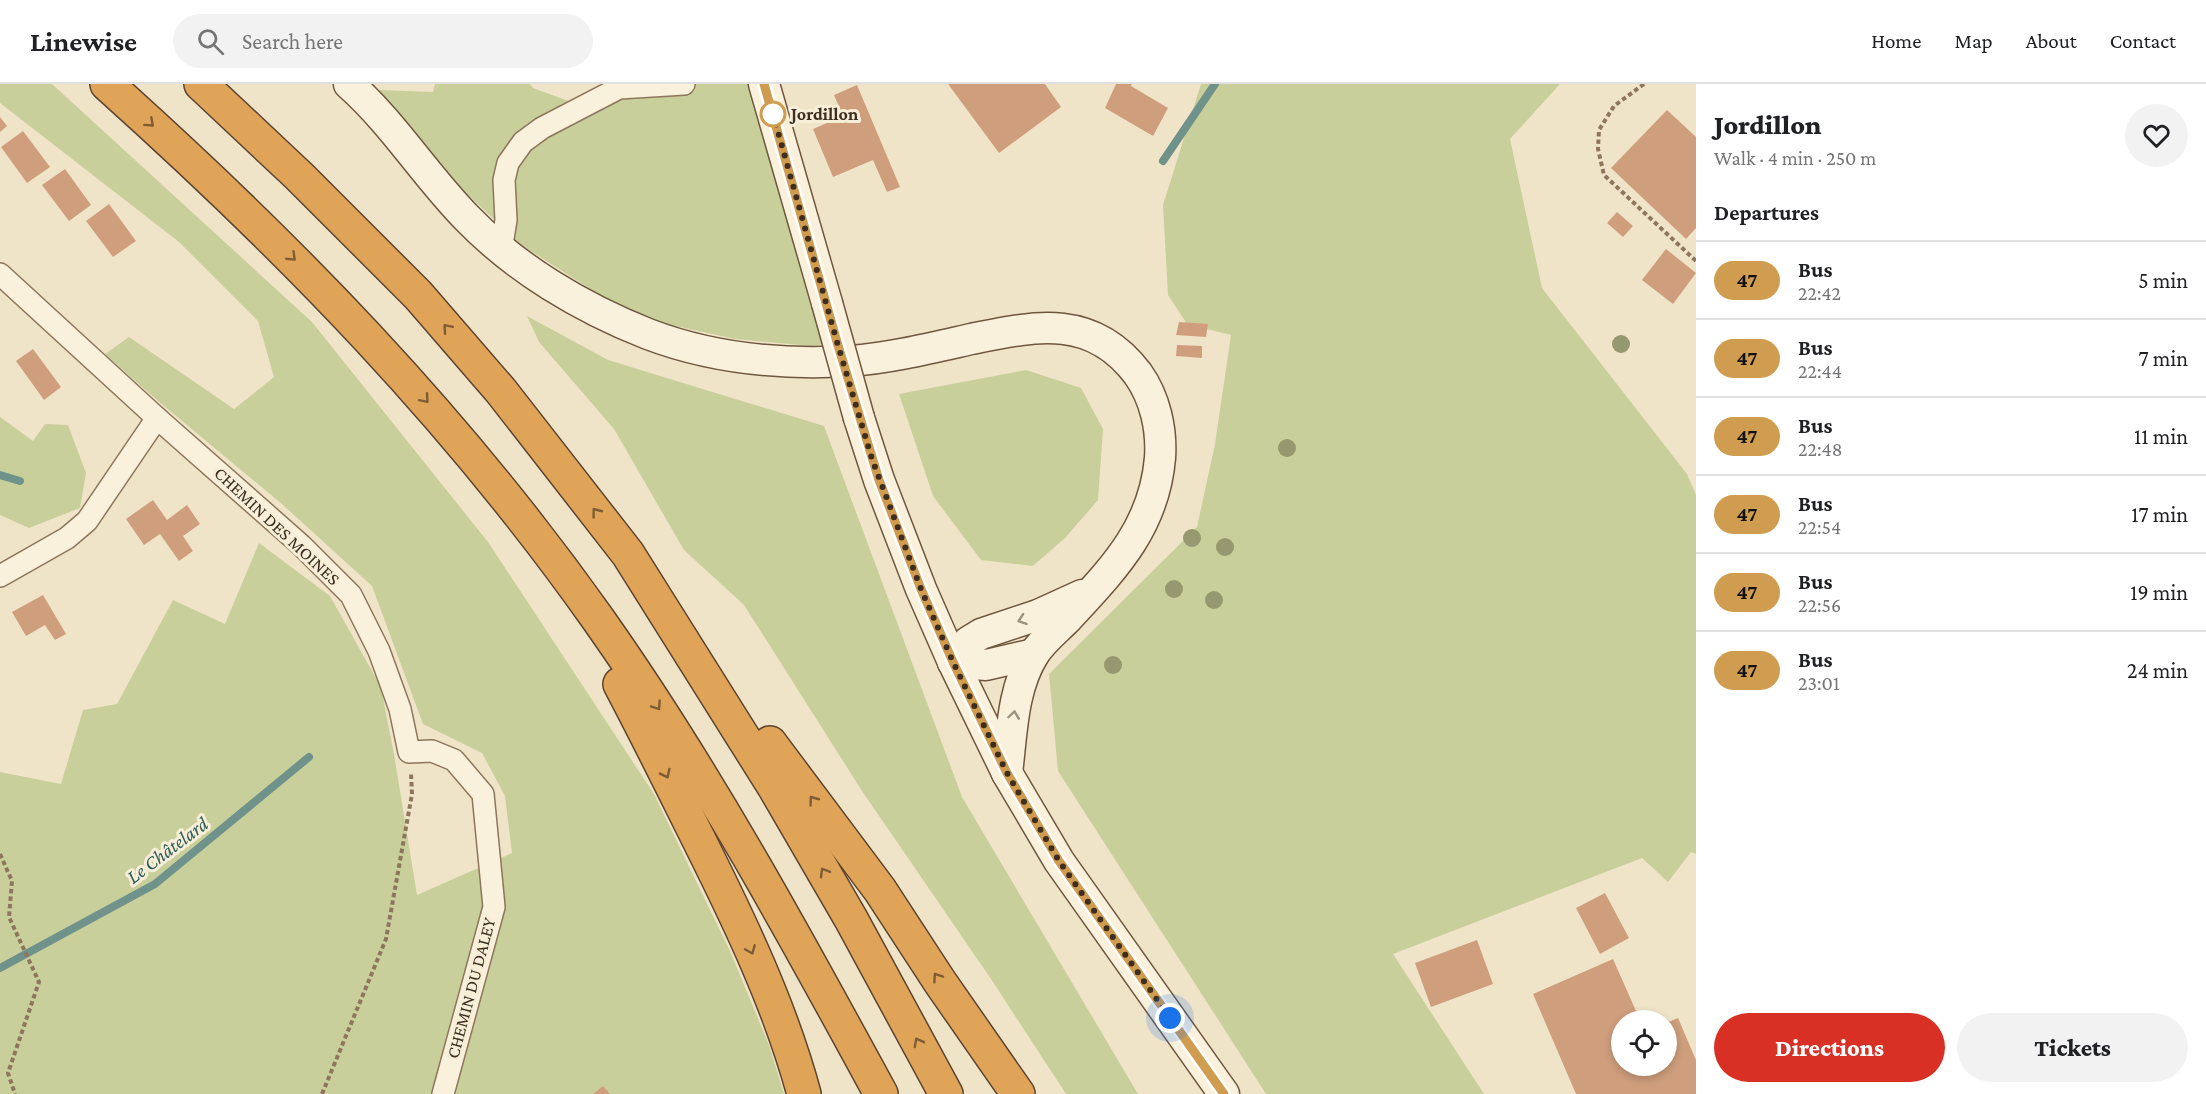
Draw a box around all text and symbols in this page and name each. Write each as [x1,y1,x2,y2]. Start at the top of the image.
search box [173,14,593,68]
icon: search [194,25,227,58]
text: Linewise [30,26,137,57]
text: Search here [242,29,343,54]
text: Home [1871,29,1921,53]
text: Map [1954,29,1993,53]
text: About [2026,29,2077,53]
text: Contact [2110,29,2176,53]
marker: Jordillon [760,101,786,127]
place label: Jordillon [789,104,859,124]
button: heart [2125,104,2188,167]
text: Jordillon [1714,109,1821,140]
one-way arrow [144,116,154,127]
text: Walk · 4 min · 250 m [1714,147,1876,169]
text: Departures [1714,200,1819,225]
one-way arrow [285,250,295,261]
text: Bus [1798,257,1832,282]
text: 47 [1737,268,1757,292]
text: 5 min [2138,268,2188,293]
text: 22:42 [1798,282,1841,304]
one-way arrow [443,324,454,335]
text: Bus [1798,335,1832,360]
text: 47 [1737,346,1757,370]
text: 7 min [2138,346,2188,371]
text: 22:44 [1798,360,1842,382]
one-way arrow [418,393,429,403]
text: Bus [1798,413,1832,438]
text: 47 [1737,424,1757,448]
text: 11 min [2134,424,2188,449]
text: 22:48 [1798,438,1843,460]
street label: CHEMIN DES MOINES [210,463,344,589]
text: Bus [1798,491,1832,516]
text: 47 [1737,502,1757,526]
text: 17 min [2131,502,2188,527]
one-way arrow [592,508,603,519]
text: 22:54 [1798,516,1841,538]
text: Bus [1798,569,1832,594]
text: 47 [1737,580,1757,604]
text: 19 min [2130,580,2188,605]
text: 22:56 [1798,594,1841,616]
one-way arrow [1017,613,1028,626]
text: Bus [1798,647,1832,672]
text: 47 [1737,658,1757,682]
text: 24 min [2127,658,2188,683]
text: 23:01 [1798,672,1840,694]
one-way arrow [649,699,660,710]
one-way arrow [1008,710,1020,719]
one-way arrow [659,768,671,779]
one-way arrow [809,796,820,807]
water label: Le Châtelard [122,812,212,888]
one-way arrow [819,868,831,878]
street label: CHEMIN DU DALEY [443,915,500,1061]
one-way arrow [744,943,756,954]
one-way arrow [933,972,944,983]
your location [1155,1003,1185,1033]
map controls [1611,1010,1677,1076]
button: locate [1611,1010,1677,1076]
button: Directions [1714,1013,1945,1082]
button: Tickets [1957,1013,2188,1082]
one-way arrow [914,1038,925,1049]

